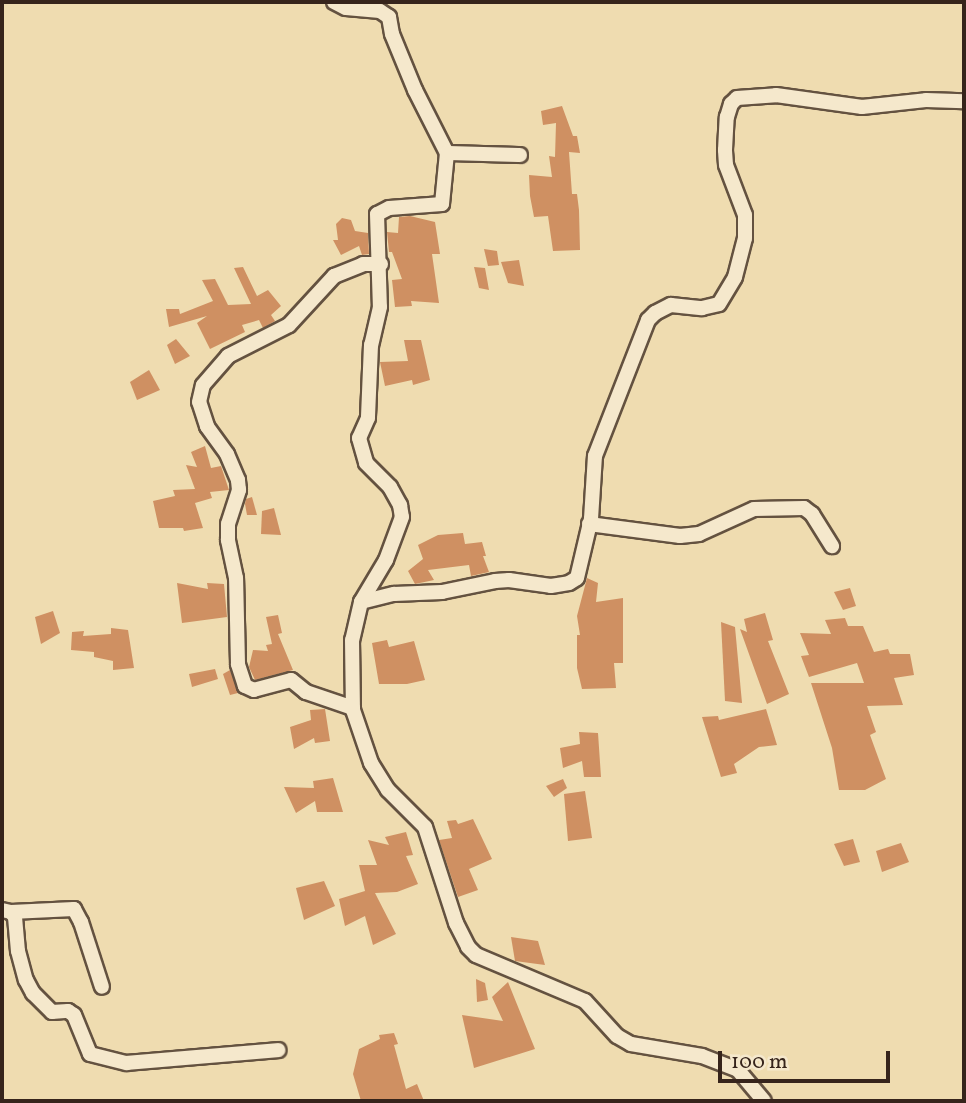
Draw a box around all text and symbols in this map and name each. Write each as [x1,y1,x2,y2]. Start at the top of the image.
scale bar [721,1036,892,1080]
text: 100 m [731,1048,788,1077]

